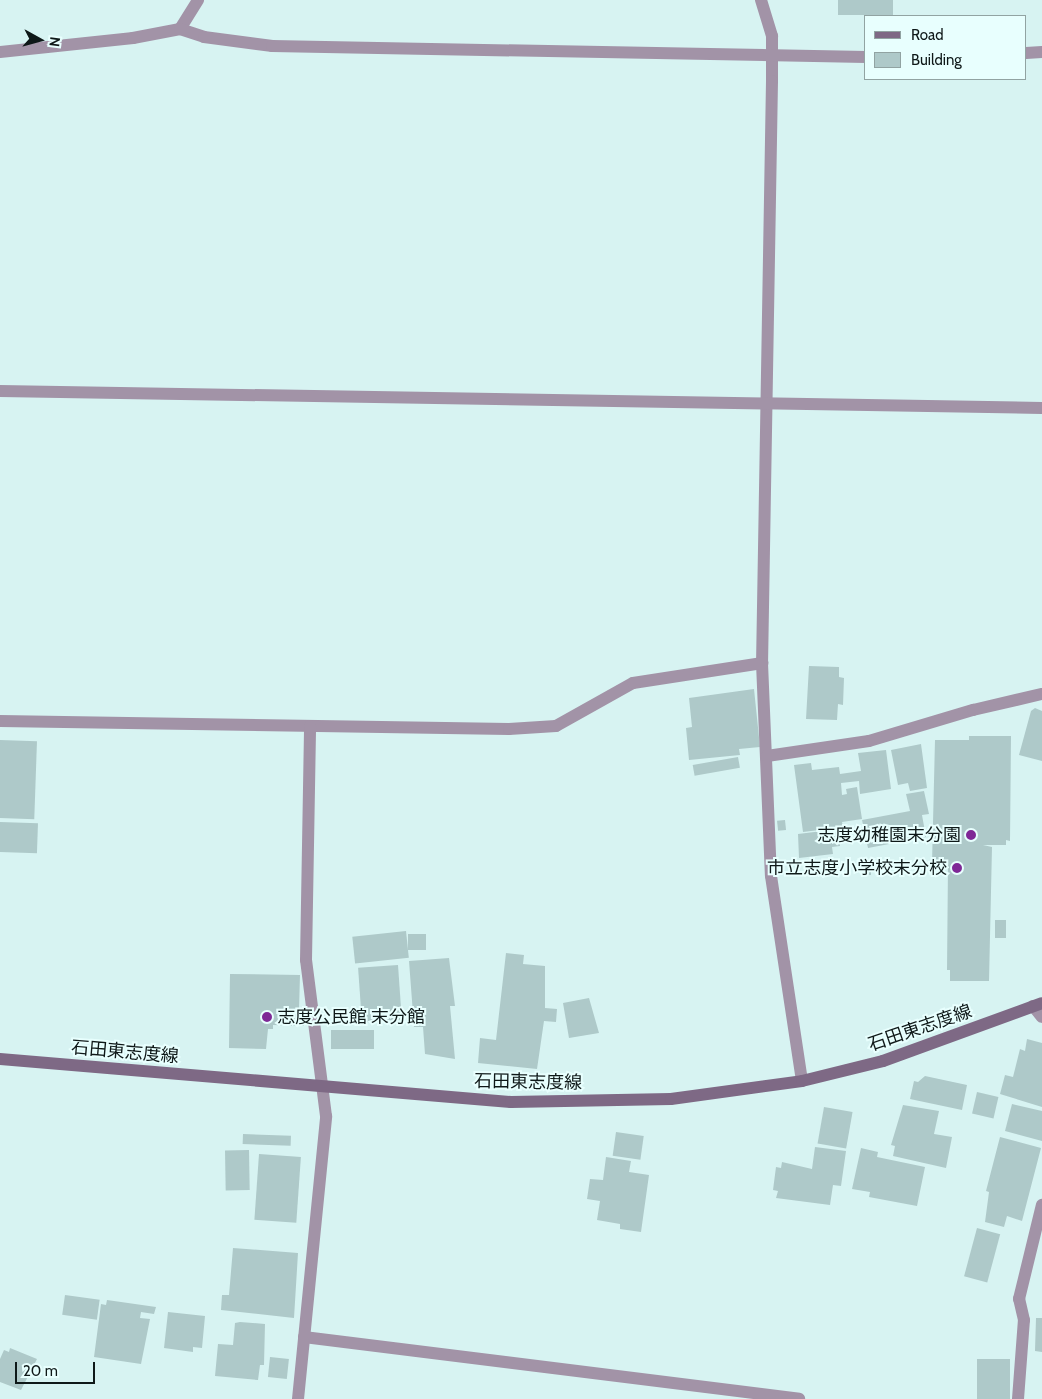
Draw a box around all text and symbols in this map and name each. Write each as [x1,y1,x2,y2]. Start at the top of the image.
north arrow [15,15,65,65]
legend [864,15,1027,80]
text: Road [911,26,944,44]
text: N [45,36,64,48]
text: Building [911,51,962,69]
place label: 志度幼稚園末分園 [817,824,961,846]
marker: 志度幼稚園末分園 [965,829,977,841]
place label: 市立志度小学校末分校 [767,857,947,879]
marker: 市立志度小学校末分校 [951,862,963,874]
street label: 石田東志度線 [865,1000,975,1056]
place label: 志度公民館 末分館 [277,1006,425,1028]
marker: 志度公民館 末分館 [261,1011,273,1023]
street label: 石田東志度線 [70,1037,180,1067]
street label: 石田東志度線 [474,1070,582,1094]
scale bar [18,1352,98,1384]
text: 20 m [23,1362,58,1380]

